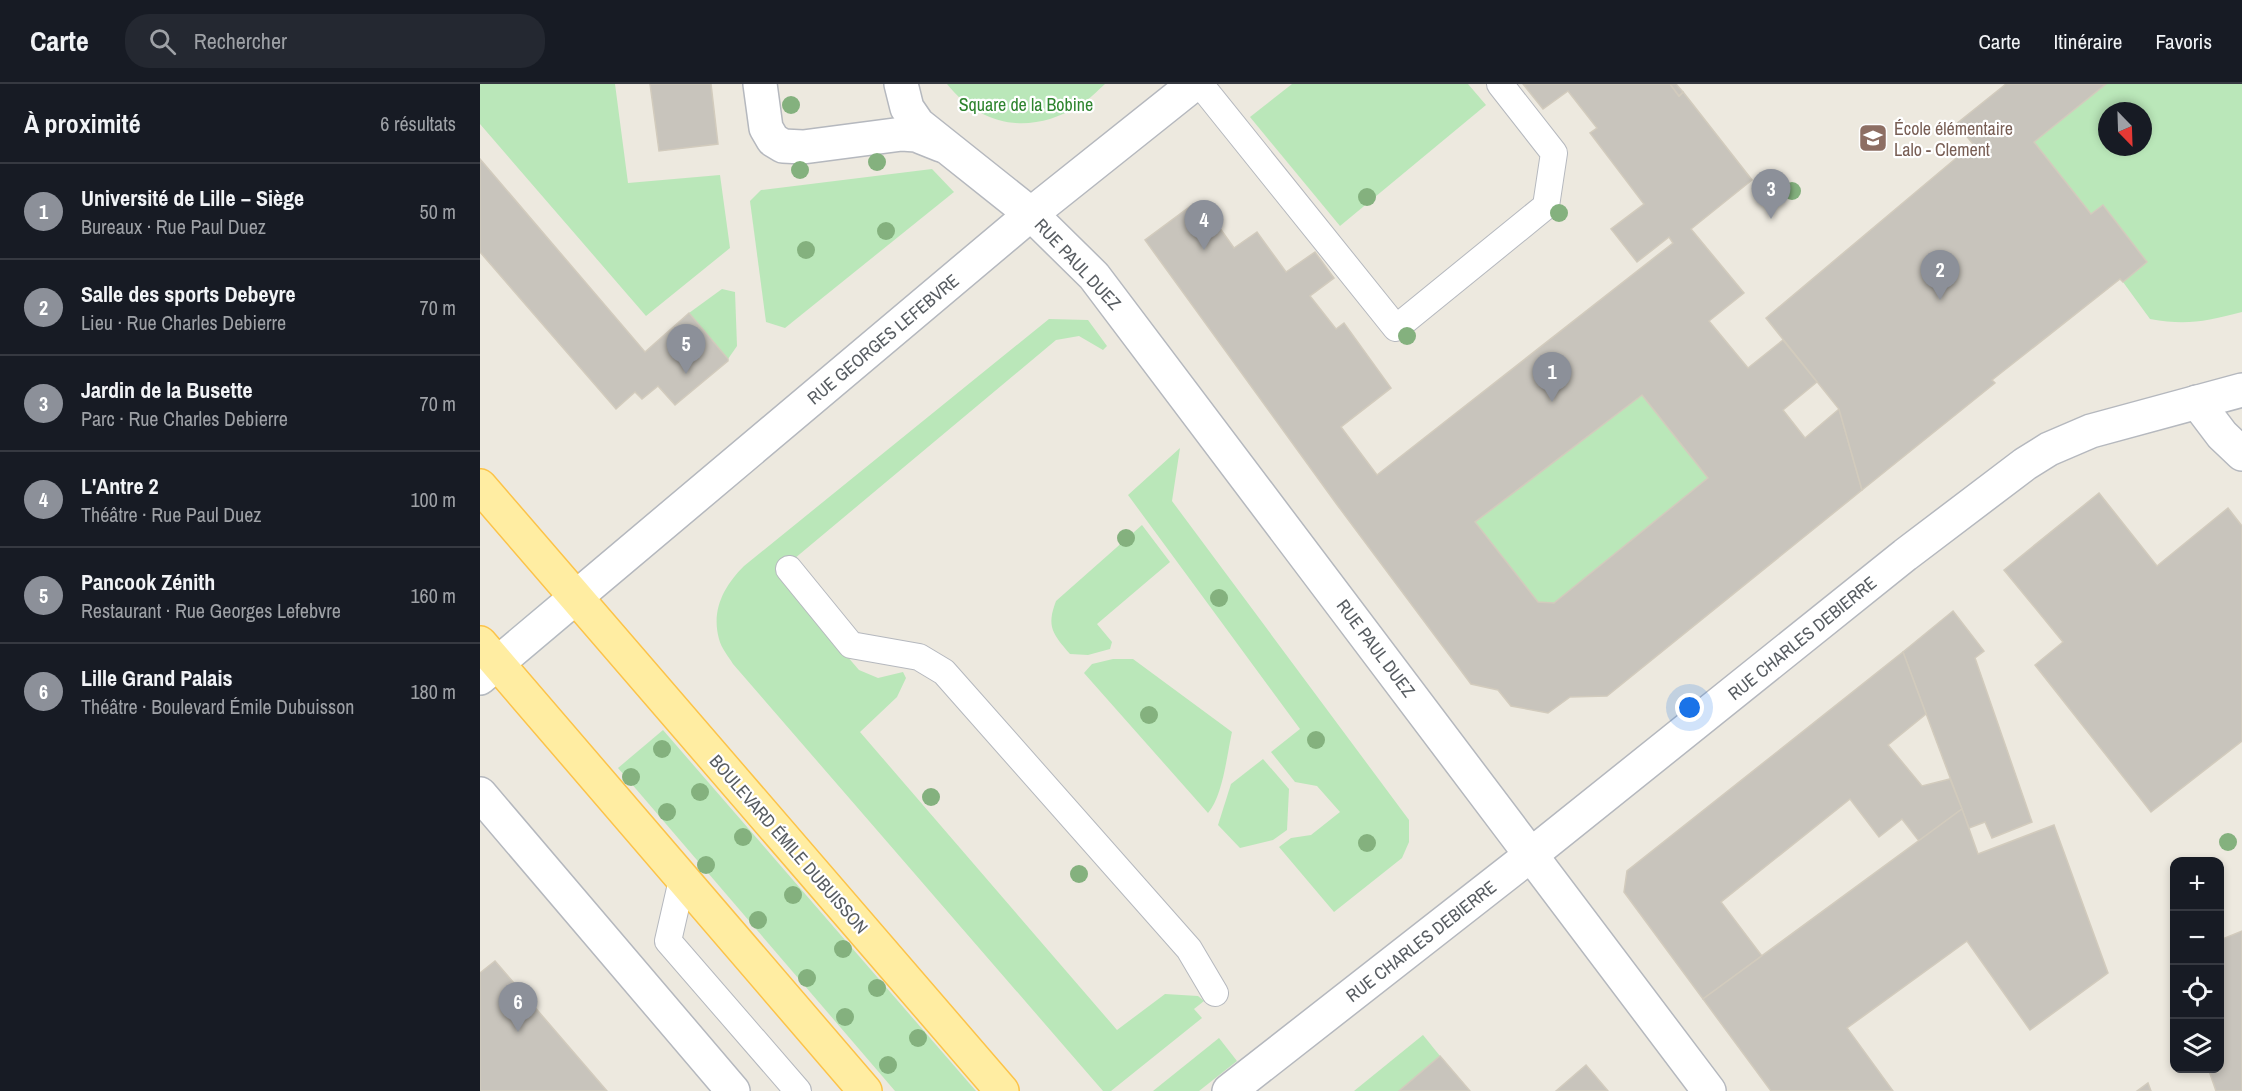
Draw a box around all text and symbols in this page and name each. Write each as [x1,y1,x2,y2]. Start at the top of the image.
search box [125,14,545,68]
text: Carte [30,22,89,60]
icon: search [146,25,179,58]
text: Rechercher [194,26,287,56]
text: Carte [1978,27,2021,56]
text: Itinéraire [2054,27,2122,56]
text: Favoris [2155,27,2212,56]
park label: Square de la Bobine [959,92,1093,117]
north arrow [2098,102,2152,156]
text: À proximité [24,106,141,141]
text: 6 résultats [380,110,456,137]
place label: École élémentaire Lalo - Clement [1894,116,2013,162]
school or university icon: École élémentaire Lalo - Clement [1857,122,1889,154]
pin: 3 [1752,170,1790,219]
text: Université de Lille − Siège [81,183,304,213]
text: 1 [39,198,48,225]
text: 50 m [420,198,456,225]
pin: 4 [1184,200,1224,250]
text: Bureaux · Rue Paul Duez [81,213,266,240]
street label: RUE PAUL DUEZ [1029,213,1127,315]
pin: 2 [1920,250,1960,300]
street label: RUE GEORGES LEFEBVRE [802,268,964,410]
text: Salle des sports Debeyre [81,279,296,309]
text: 2 [39,294,48,321]
text: 70 m [420,294,456,321]
text: Lieu · Rue Charles Debierre [81,309,286,336]
pin: 5 [666,324,706,374]
pin: 1 [1532,352,1572,402]
text: Jardin de la Busette [81,375,252,405]
text: 3 [39,390,48,417]
text: 70 m [420,390,456,417]
text: Parc · Rue Charles Debierre [81,405,288,432]
text: L'Antre 2 [81,471,158,501]
text: 4 [39,486,48,513]
text: 100 m [410,486,456,513]
text: Théâtre · Rue Paul Duez [81,501,262,528]
text: Pancook Zénith [81,567,215,597]
street label: RUE CHARLES DEBIERRE [1722,570,1882,706]
text: 5 [39,582,48,609]
text: 160 m [410,582,456,609]
street label: RUE PAUL DUEZ [1331,594,1421,702]
text: Restaurant · Rue Georges Lefebvre [81,597,341,624]
text: Lille Grand Palais [81,663,232,693]
text: 6 [39,678,48,705]
text: 180 m [410,678,456,705]
text: Théâtre · Boulevard Émile Dubuisson [81,693,354,720]
your location [1675,693,1704,722]
street label: BOULEVARD ÉMILE DUBUISSON [704,749,874,939]
map controls [2170,857,2224,1073]
button: + [2170,857,2224,911]
street label: RUE CHARLES DEBIERRE [1341,874,1501,1008]
button: − [2170,911,2224,965]
button: locate [2170,965,2224,1019]
pin: 6 [498,982,537,1032]
button: layers [2170,1019,2224,1073]

